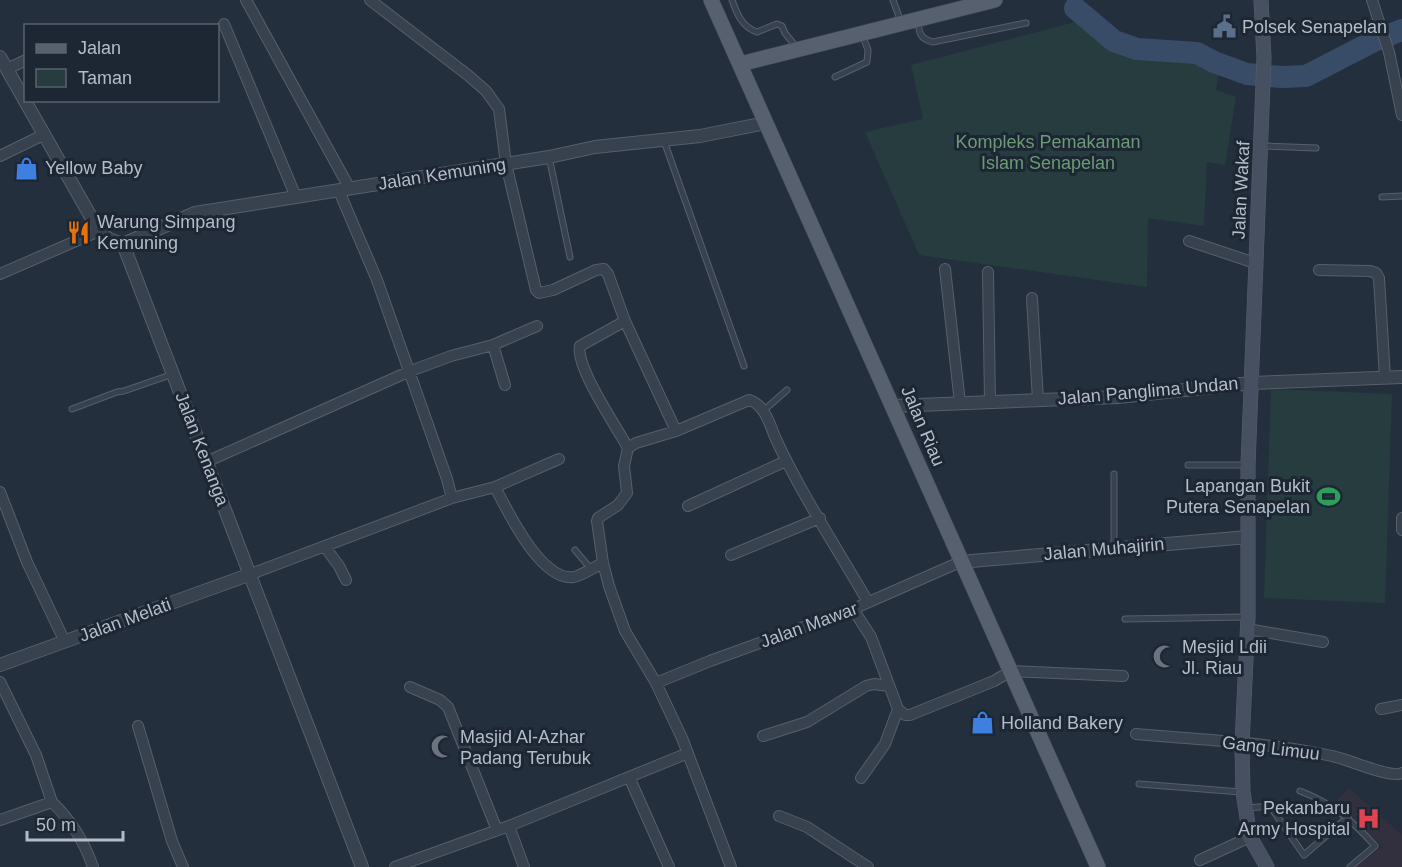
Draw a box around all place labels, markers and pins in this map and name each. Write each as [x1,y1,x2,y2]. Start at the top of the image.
public building icon: Polsek Senapelan [1211,14,1237,40]
place label: Polsek Senapelan [1242,17,1387,37]
shop icon: Yellow Baby [14,155,40,181]
place label: Yellow Baby [45,158,142,178]
place label: Warung Simpang Kemuning [97,212,235,253]
restaurant icon: Warung Simpang Kemuning [66,219,92,245]
place label: Lapangan Bukit Putera Senapelan [1166,476,1310,517]
sports icon: Lapangan Bukit Putera Senapelan [1315,483,1341,509]
place label: Mesjid Ldii Jl. Riau [1182,637,1267,678]
mosque icon: Mesjid Ldii Jl. Riau [1151,644,1177,670]
shop icon: Holland Bakery [970,710,996,736]
place label: Holland Bakery [1001,713,1123,733]
place label: Masjid Al-Azhar Padang Terubuk [460,727,592,768]
mosque icon: Masjid Al-Azhar Padang Terubuk [429,734,455,760]
place label: Pekanbaru Army Hospital [1238,798,1350,839]
hospital icon: Pekanbaru Army Hospital [1355,805,1381,831]

